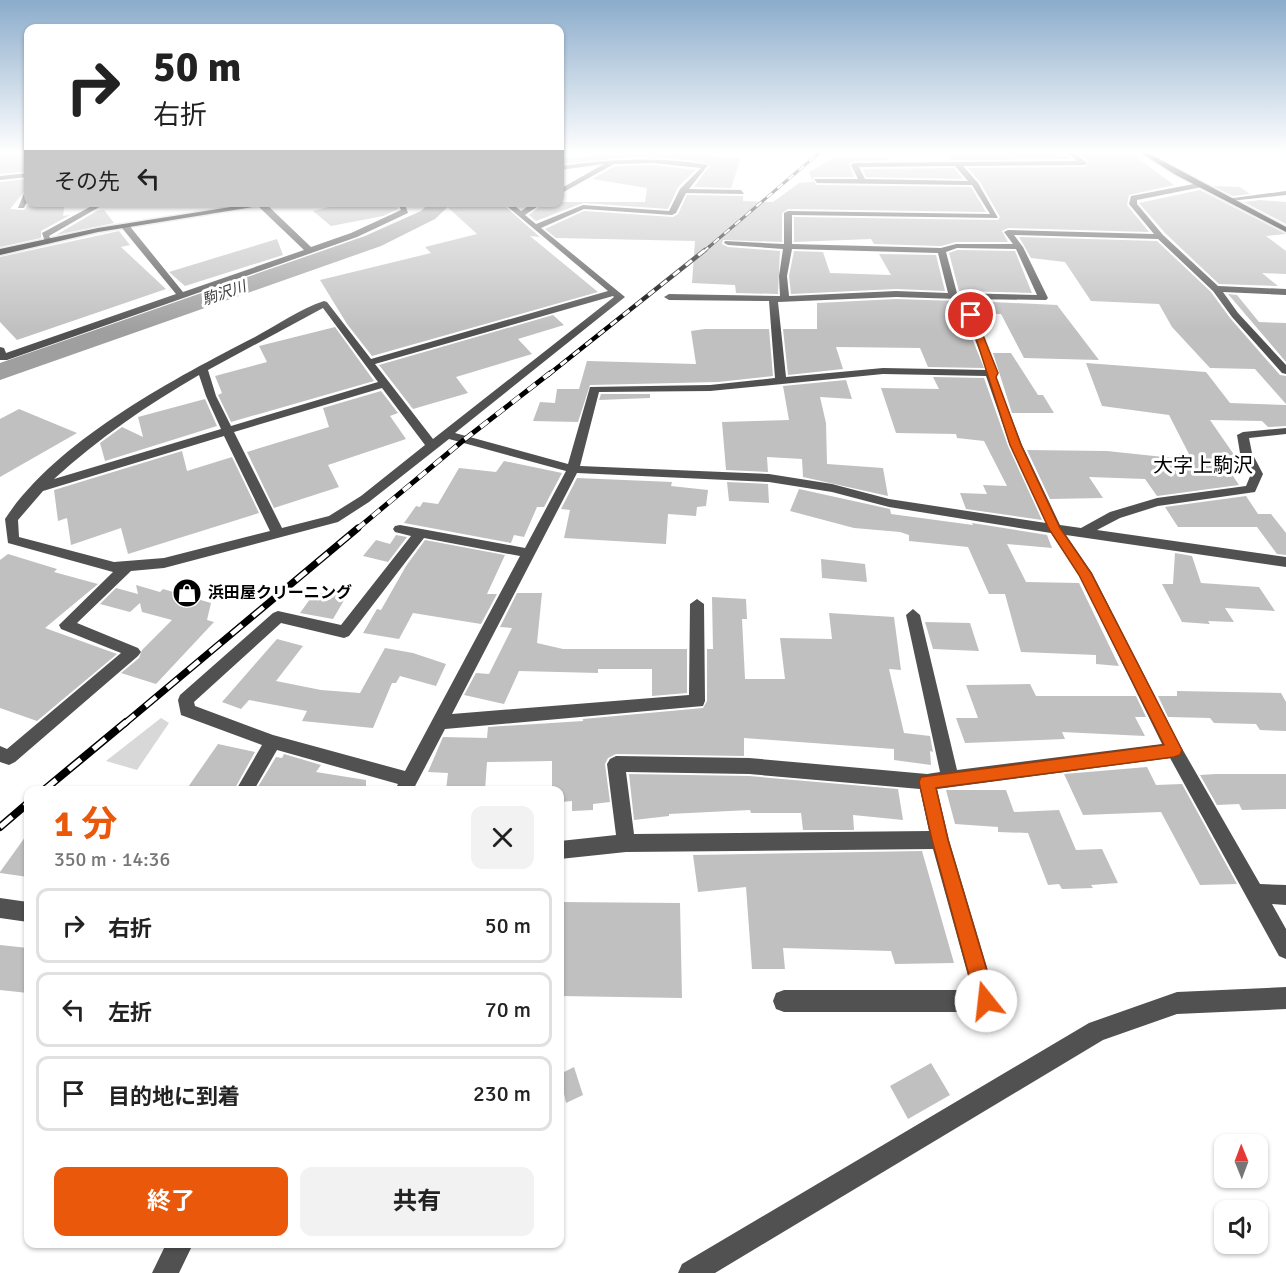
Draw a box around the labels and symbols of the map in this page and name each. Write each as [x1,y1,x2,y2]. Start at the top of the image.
water label: 駒沢川 [200,277,250,309]
pin [945,289,996,340]
district label: 大字上駒沢 [1153,453,1253,478]
shop icon: 浜田屋クリーニング [171,577,203,609]
place label: 浜田屋クリーニング [208,583,352,603]
position arrow [954,969,1018,1033]
north arrow [1214,1134,1268,1188]

